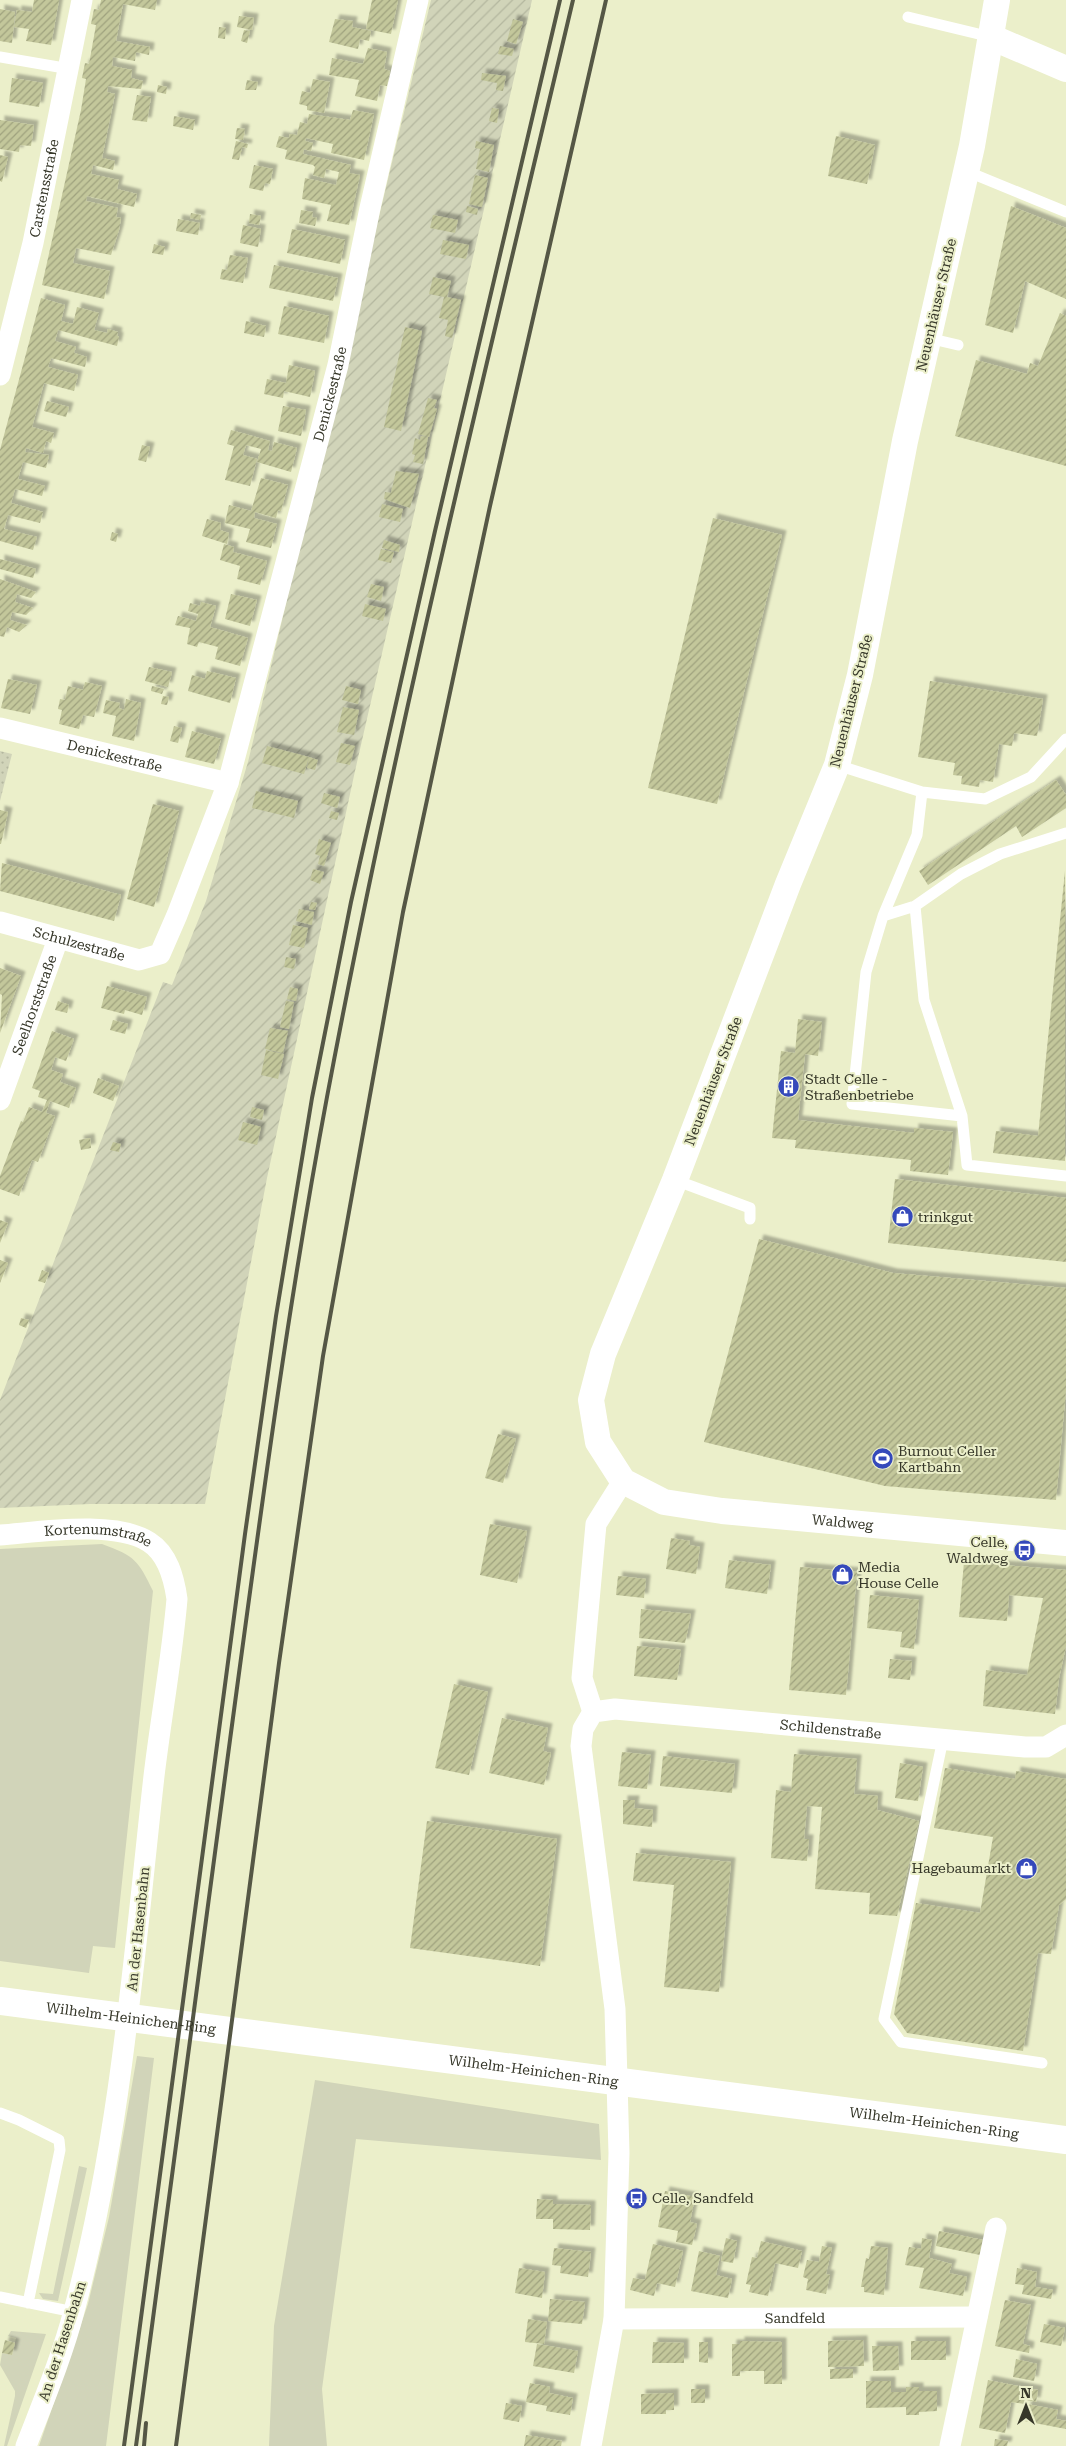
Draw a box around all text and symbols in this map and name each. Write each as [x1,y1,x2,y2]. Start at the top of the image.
street label: Carstensstraße [26,137,62,239]
street label: Neuenhäuser Straße [913,236,959,373]
street label: Denickestraße [310,345,350,443]
street label: Neuenhäuser Straße [827,633,875,769]
street label: Denickestraße [65,736,164,775]
street label: Schulzestraße [31,923,127,964]
street label: Seelhorststraße [9,952,60,1057]
street label: Neuenhäuser Straße [681,1014,745,1148]
place label: Stadt Celle - Straßenbetriebe [805,1071,914,1103]
building icon: Stadt Celle - Straßenbetriebe [777,1075,801,1099]
shop icon: trinkgut [890,1205,914,1229]
place label: trinkgut [918,1209,973,1225]
place label: Burnout Celler Kartbahn [898,1443,997,1475]
sports icon: Burnout Celler Kartbahn [870,1447,894,1471]
street label: Waldweg [811,1511,874,1533]
street label: Kortenumstraße [43,1521,155,1550]
place label: Celle, Waldweg [947,1534,1008,1566]
bus stop icon: Celle, Waldweg [1012,1538,1036,1562]
place label: Media House Celle [858,1559,939,1591]
shop icon: Media House Celle [830,1563,854,1587]
street label: Schildenstraße [779,1716,882,1742]
shop icon: Hagebaumarkt [1015,1856,1039,1880]
place label: Hagebaumarkt [911,1860,1011,1876]
street label: An der Hasenbahn [124,1866,152,1992]
street label: Wilhelm-Heinichen-Ring [45,1999,217,2037]
street label: Wilhelm-Heinichen-Ring [448,2052,619,2090]
street label: Wilhelm-Heinichen-Ring [848,2104,1020,2142]
bus stop icon: Celle, Sandfeld [624,2186,648,2210]
place label: Celle, Sandfeld [652,2190,754,2206]
street label: An der Hasenbahn [35,2279,89,2403]
street label: Sandfeld [765,2310,825,2326]
north arrow [1001,2381,1051,2431]
text: N [1021,2385,1032,2401]

